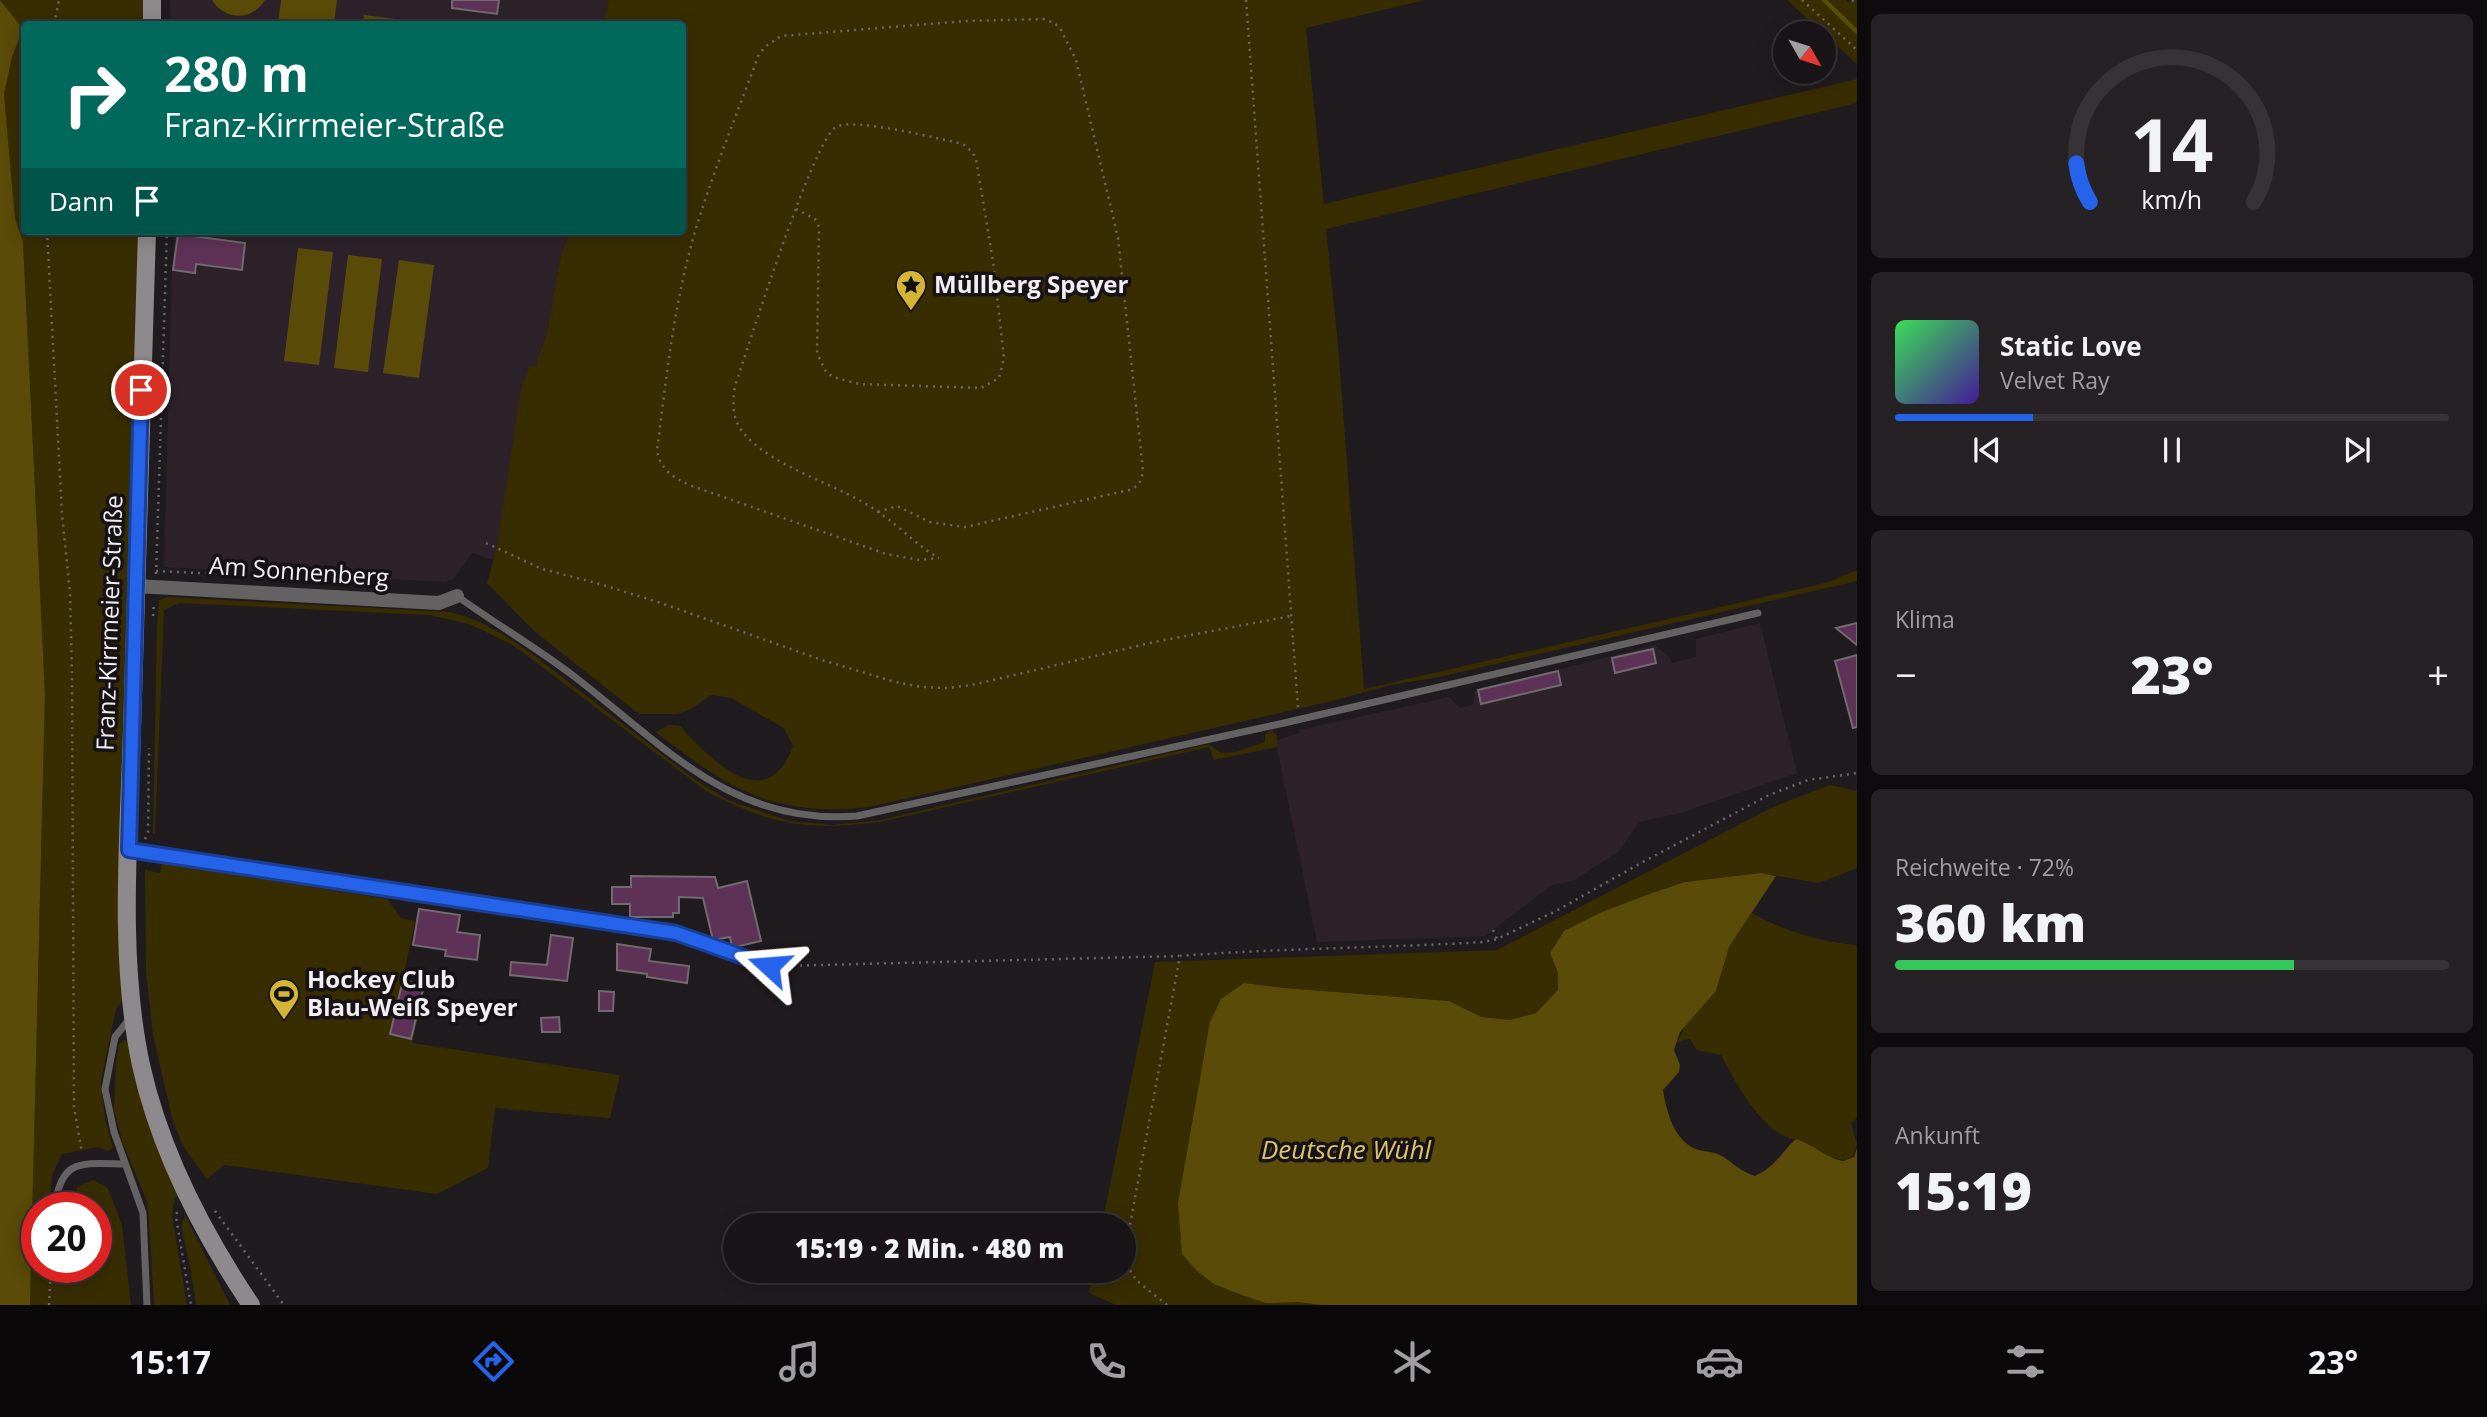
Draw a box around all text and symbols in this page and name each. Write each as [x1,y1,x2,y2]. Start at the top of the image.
north arrow [1773,21,1836,84]
map controls [1773,21,1836,84]
text: 280 m [164,40,309,106]
icon: right [49,49,140,140]
text: 14 [2130,94,2214,193]
text: Franz-Kirrmeier-Straße [164,103,505,146]
icon: arrive [128,182,166,220]
text: km/h [2142,182,2202,216]
text: Dann [49,183,114,219]
place label: Müllberg Speyer [934,267,1129,300]
place icon: Müllberg Speyer [894,268,928,312]
text: Static Love [2000,328,2142,364]
pin [111,360,171,420]
text: Velvet Ray [2000,364,2110,396]
icon: arrive [122,371,160,409]
icon: previous [1968,431,2006,469]
icon: pause [2153,431,2191,469]
icon: next [2338,431,2376,469]
street label: Franz-Kirrmeier-Straße [88,495,129,751]
street label: Am Sonnenberg [208,548,390,593]
text: Klima [1895,603,1955,635]
text: 23° [2131,638,2213,709]
text: − [1895,648,1917,700]
text: + [2427,648,2449,700]
text: Reichweite · 72% [1895,851,2074,883]
text: 360 km [1895,886,2086,957]
position arrow [732,929,806,1003]
place label: Hockey Club Blau-Weiß Speyer [307,962,518,1023]
sports icon: Hockey Club Blau-Weiß Speyer [267,977,301,1021]
text: Ankunft [1895,1119,1980,1151]
water label: Deutsche Wühl [1261,1131,1433,1167]
text: 15:19 [1895,1154,2032,1225]
speed limit sign: 20 [21,1192,112,1283]
text: 15:19 · 2 Min. · 480 m [795,1230,1064,1266]
icon: directions [469,1337,518,1386]
icon: music [775,1337,824,1386]
icon: phone [1082,1337,1131,1386]
icon: climate [1388,1337,1437,1386]
icon: car [1695,1337,1744,1386]
icon: filters [2001,1337,2050,1386]
text: 15:17 [129,1340,211,1383]
text: 23° [2308,1340,2358,1383]

